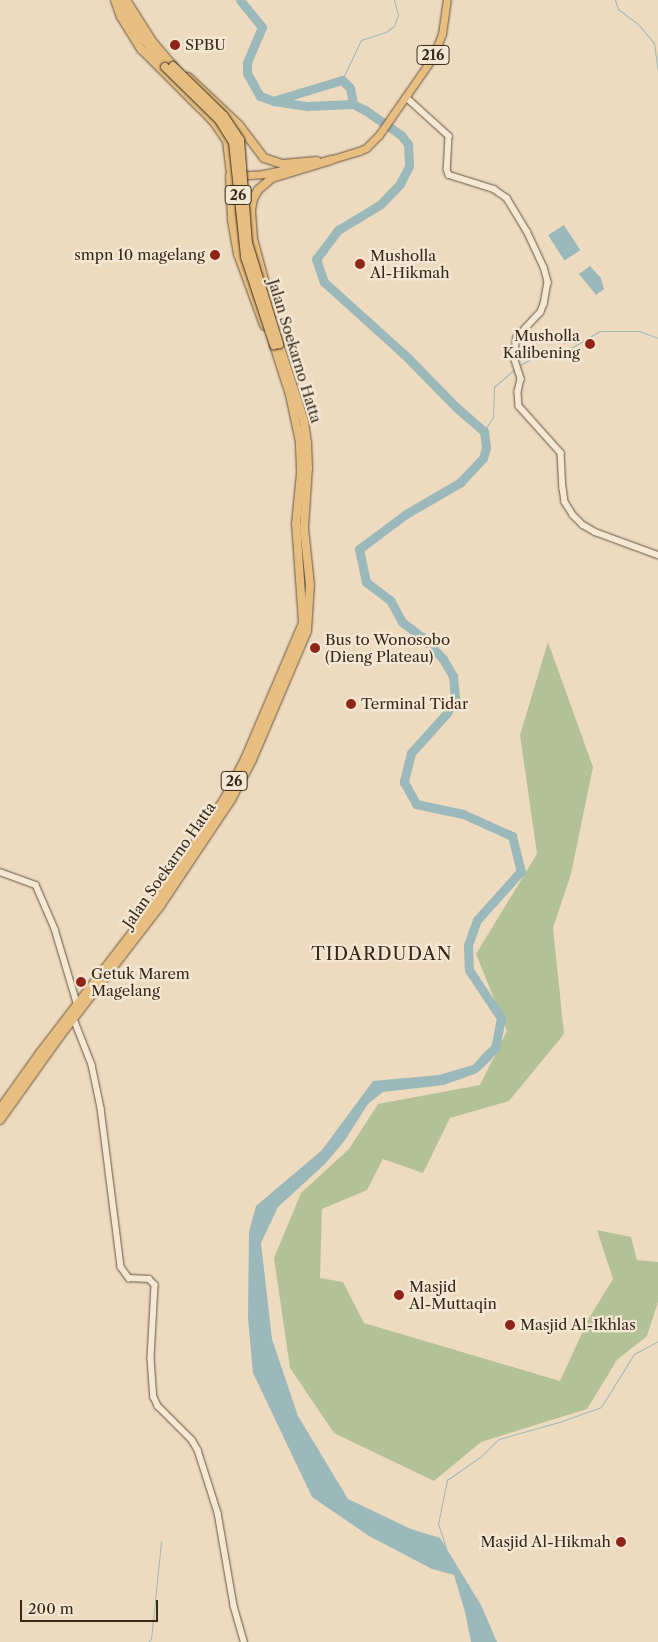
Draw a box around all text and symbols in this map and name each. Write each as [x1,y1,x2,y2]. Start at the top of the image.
place label: SPBU [185,36,226,54]
marker: SPBU [169,39,181,51]
road number: 216 [416,44,450,66]
road number: 26 [224,184,252,206]
place label: smpn 10 magelang [74,246,205,264]
place label: Musholla Al-Hikmah [370,246,450,281]
marker: smpn 10 magelang [209,249,221,261]
marker: Musholla Al-Hikmah [354,258,366,270]
street label: Jalan Soekarno Hatta [265,277,325,425]
place label: Musholla Kalibening [503,326,580,361]
marker: Musholla Kalibening [584,338,596,350]
place label: Bus to Wonosobo (Dieng Plateau) [325,630,451,665]
marker: Bus to Wonosobo (Dieng Plateau) [309,642,321,654]
place label: Terminal Tidar [361,695,469,713]
marker: Terminal Tidar [345,698,357,710]
road number: 26 [220,769,248,792]
street label: Jalan Soekarno Hatta [119,799,219,931]
district label: TIDARDUDAN [310,943,454,965]
place label: Getuk Marem Magelang [91,964,190,999]
marker: Getuk Marem Magelang [75,976,87,988]
place label: Masjid Al-Muttaqin [409,1277,497,1312]
marker: Masjid Al-Muttaqin [393,1289,405,1301]
place label: Masjid Al-Ikhlas [520,1316,636,1334]
marker: Masjid Al-Ikhlas [504,1319,516,1331]
place label: Masjid Al-Hikmah [480,1533,611,1551]
marker: Masjid Al-Hikmah [615,1536,627,1548]
scale bar [22,1590,160,1622]
text: 200 m [28,1599,74,1618]

